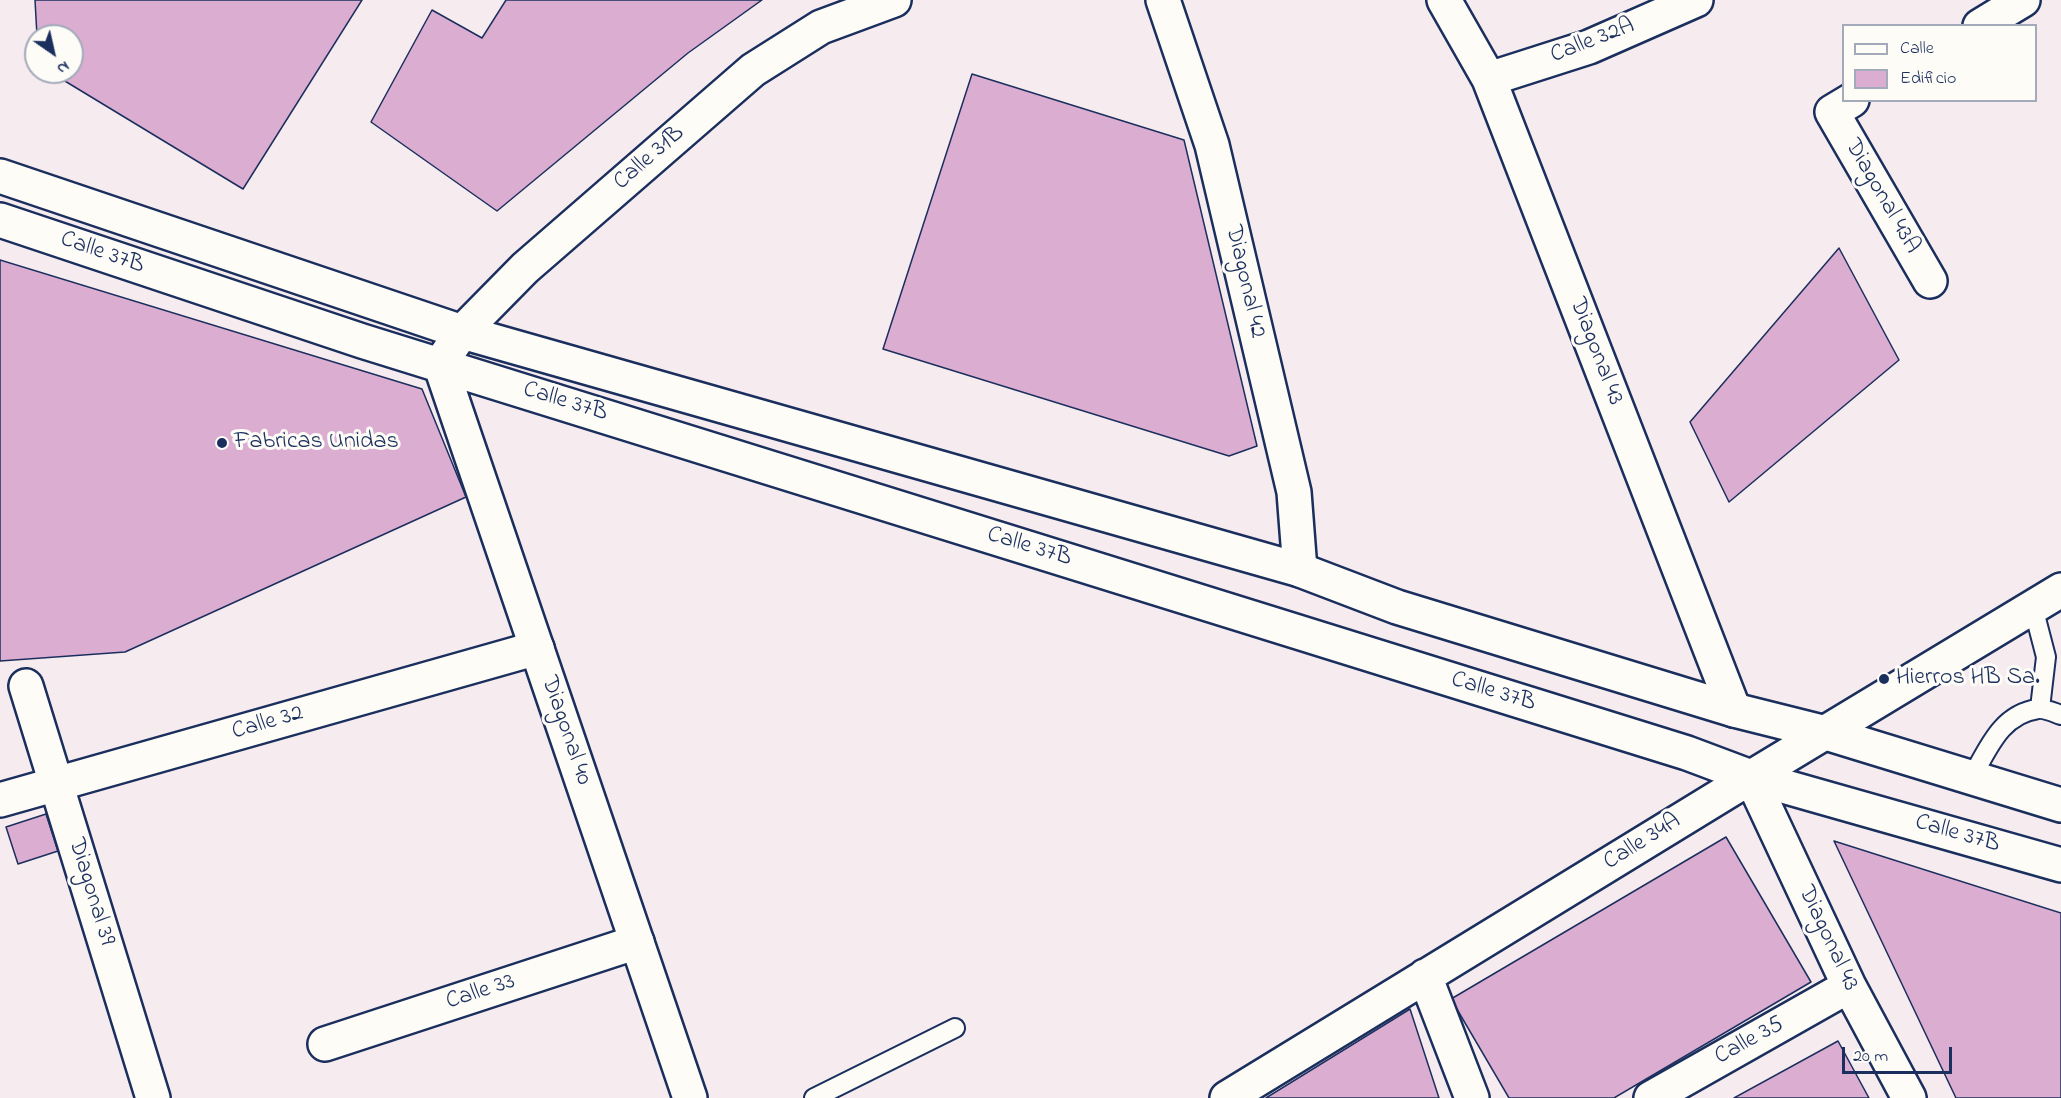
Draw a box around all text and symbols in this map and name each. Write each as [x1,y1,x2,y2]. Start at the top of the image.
street label: Calle 32A [1547,13,1639,71]
north arrow [24,24,84,84]
legend [1842,24,2037,102]
text: Calle [1900,36,1934,62]
text: N [52,54,74,80]
text: Edificio [1900,66,1956,92]
street label: Calle 31B [609,120,691,198]
street label: Diagonal 43A [1837,135,1925,259]
street label: Diagonal 42 [1217,223,1271,341]
street label: Calle 37B [56,226,148,282]
street label: Diagonal 43 [1561,294,1629,410]
street label: Calle 37B [519,377,611,429]
place label: Fabricas Unidas [234,429,399,457]
marker: Fabricas Unidas [215,436,229,450]
street label: Calle 37B [983,522,1075,574]
place label: Hierros HB Sa. [1896,665,2040,693]
street label: Calle 37B [1447,667,1539,719]
marker: Hierros HB Sa. [1877,672,1891,686]
street label: Diagonal 40 [533,673,597,789]
street label: Calle 32 [229,700,307,748]
street label: Calle 34A [1599,808,1687,878]
street label: Calle 37B [1911,809,2003,861]
street label: Diagonal 39 [60,835,120,949]
street label: Diagonal 43 [1790,882,1864,996]
street label: Calle 33 [443,968,519,1018]
street label: Calle 35 [1710,1011,1790,1073]
scale bar [1845,1035,1954,1073]
text: 20 m [1853,1044,1888,1070]

